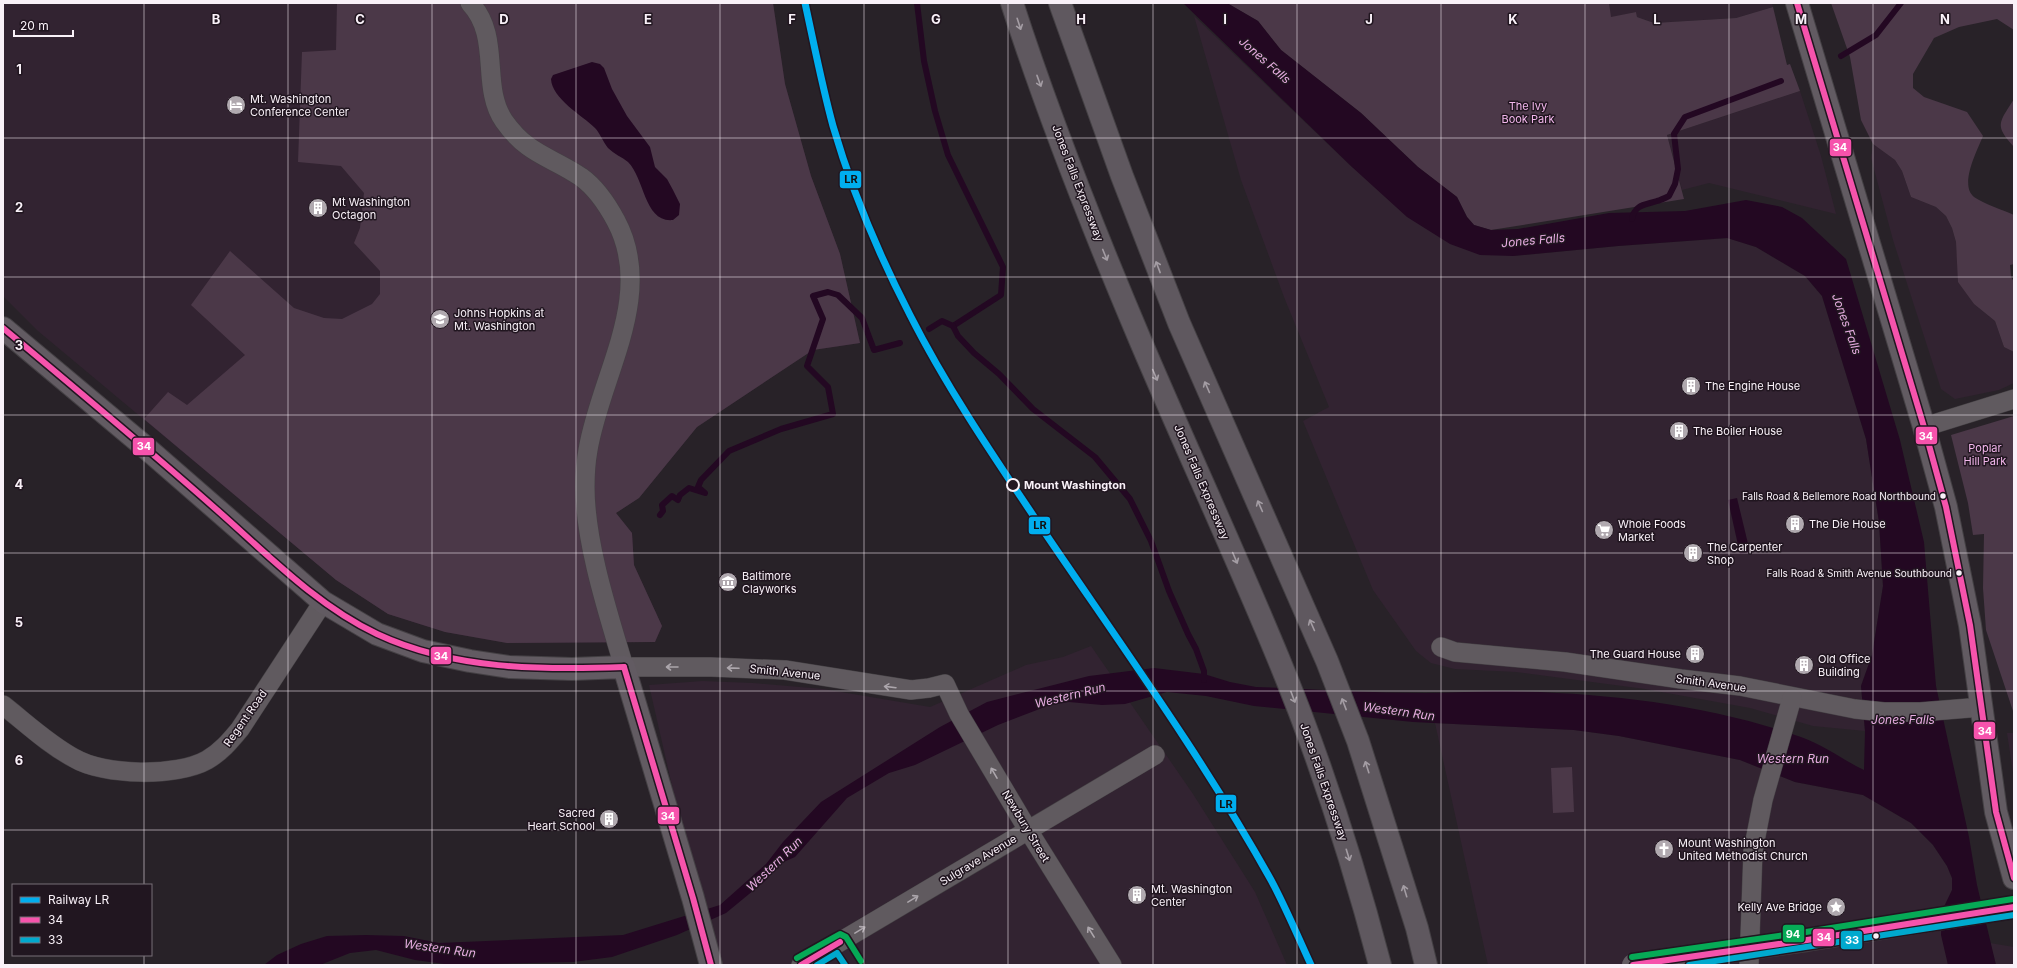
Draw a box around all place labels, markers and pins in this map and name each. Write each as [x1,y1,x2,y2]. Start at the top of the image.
place label: Mt. Washington Conference Center [250,92,349,119]
hotel icon: Mt. Washington Conference Center [225,94,247,116]
place label: Mt Washington Octagon [332,195,410,222]
building icon: Mt Washington Octagon [307,197,329,219]
place label: Johns Hopkins at Mt. Washington [454,306,545,333]
school or university icon: Johns Hopkins at Mt. Washington [429,308,451,330]
building icon: The Engine House [1680,375,1702,397]
place label: The Engine House [1705,379,1800,393]
building icon: The Boiler House [1668,420,1690,442]
place label: The Boiler House [1693,424,1782,438]
marker: Mount Washington [1006,478,1020,492]
place label: Mount Washington [1024,478,1126,492]
place label: Falls Road & Bellemore Road Northbound [1742,490,1936,502]
marker: Falls Road & Bellemore Road Northbound [1938,491,1948,501]
building icon: The Die House [1784,513,1806,535]
place label: Whole Foods Market [1618,517,1686,544]
place label: The Die House [1809,517,1886,531]
supermarket icon: Whole Foods Market [1593,519,1615,541]
place label: The Carpenter Shop [1707,540,1782,567]
building icon: The Carpenter Shop [1682,542,1704,564]
place label: Falls Road & Smith Avenue Southbound [1766,567,1952,579]
marker: Falls Road & Smith Avenue Southbound [1954,568,1964,578]
place label: Baltimore Clayworks [742,569,797,596]
museum icon: Baltimore Clayworks [717,571,739,593]
building icon: The Guard House [1684,643,1706,665]
place label: The Guard House [1590,647,1681,661]
place label: Old Office Building [1818,652,1870,679]
building icon: Old Office Building [1793,654,1815,676]
place label: Sacred Heart School [527,806,595,833]
building icon: Sacred Heart School [598,808,620,830]
place label: Mount Washington United Methodist Church [1678,836,1808,863]
church icon: Mount Washington United Methodist Church [1653,838,1675,860]
place label: Mt. Washington Center [1151,882,1232,909]
building icon: Mt. Washington Center [1126,884,1148,906]
place icon: Kelly Ave Bridge [1825,896,1847,918]
place label: Kelly Ave Bridge [1738,900,1822,914]
unlabelled marker [1871,931,1881,941]

